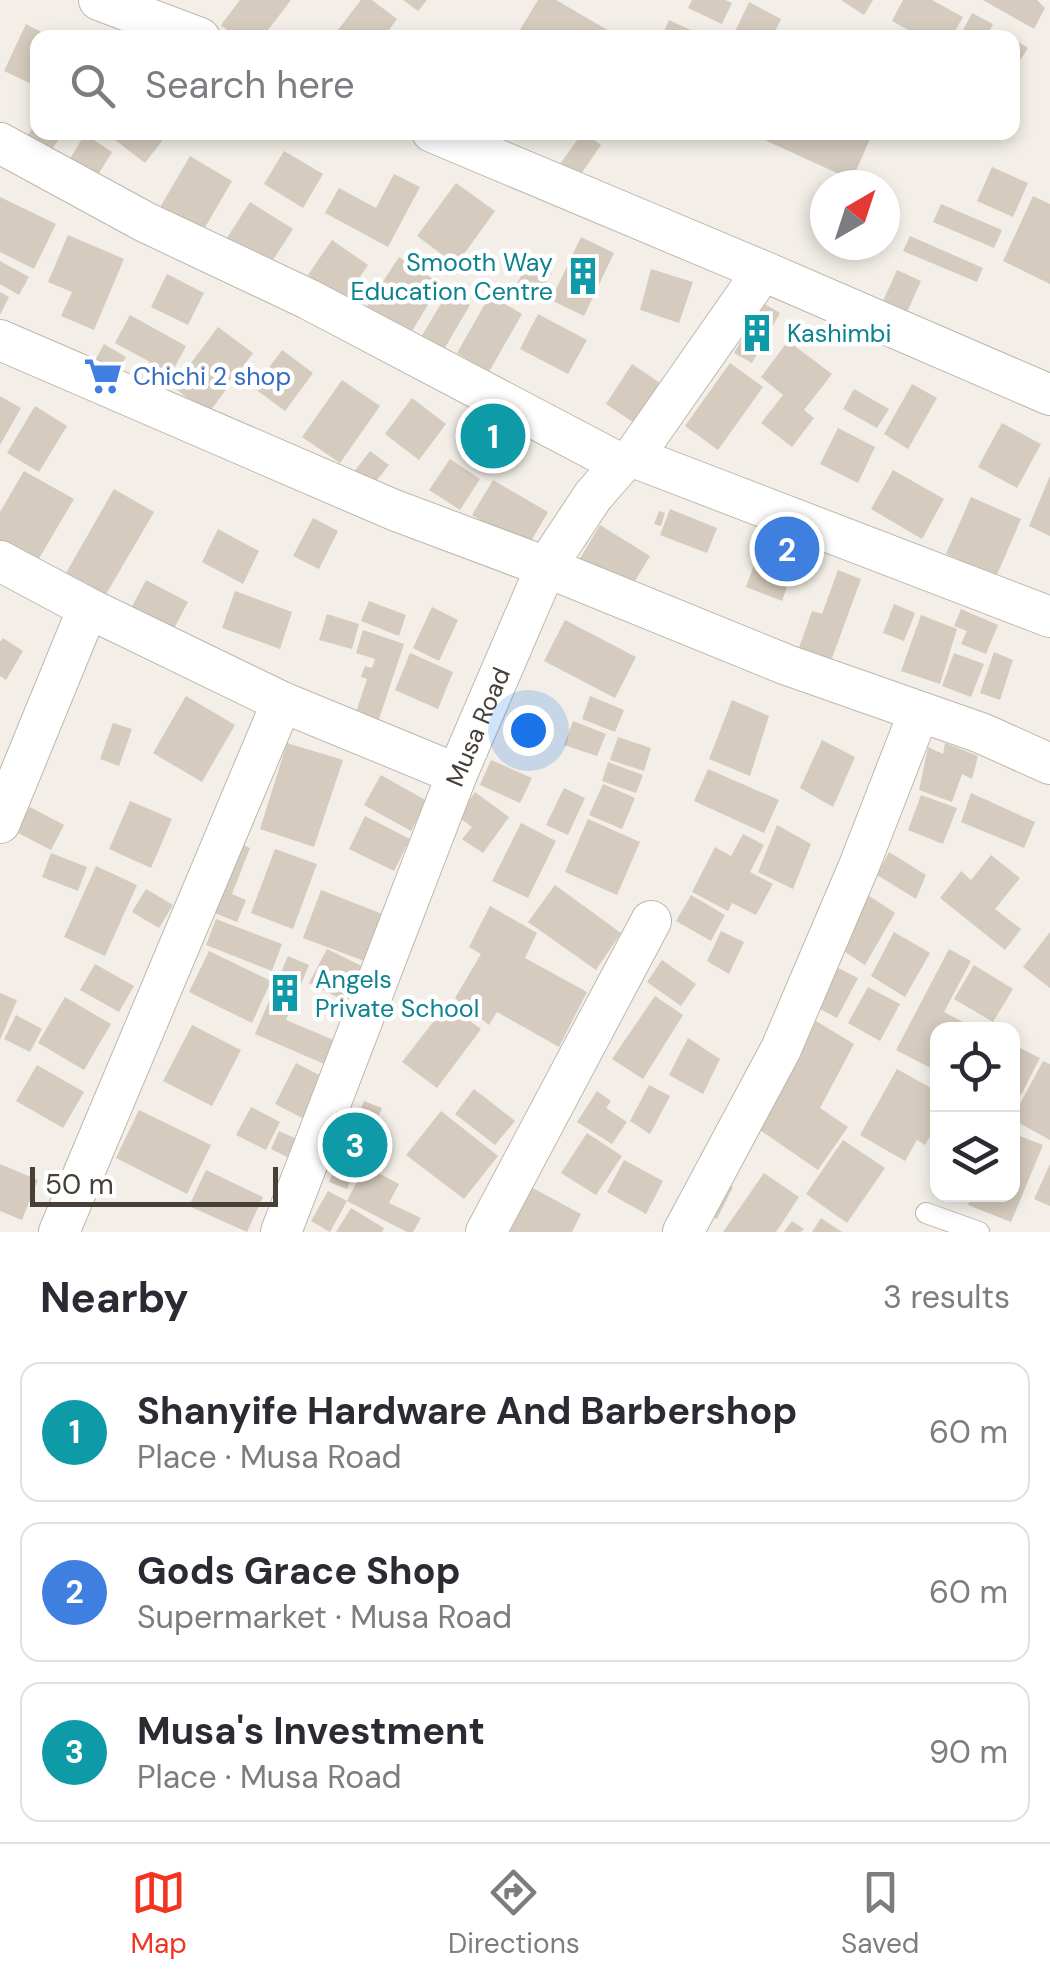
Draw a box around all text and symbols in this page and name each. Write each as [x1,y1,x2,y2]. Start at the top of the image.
search box [30,30,1020,140]
icon: search [65,58,120,113]
text: Search here [145,60,355,110]
north arrow [810,170,900,260]
place label: Smooth Way Education Centre [350,246,553,308]
building icon: Smooth Way Education Centre [562,255,604,297]
building icon: Kashimbi [736,312,778,354]
place label: Kashimbi [787,317,892,350]
supermarket icon: Chichi 2 shop [82,355,124,397]
place label: Chichi 2 shop [133,360,291,393]
pin: 1 [460,398,526,474]
pin: 2 [754,512,820,586]
street label: Musa Road [438,662,518,792]
your location [503,705,554,756]
place label: Angels Private School [315,963,479,1025]
building icon: Angels Private School [264,972,306,1014]
map controls [930,1022,1020,1202]
button: locate [930,1022,1020,1112]
pin: 3 [322,1108,388,1182]
button: layers [930,1112,1020,1202]
scale bar [30,1162,278,1206]
text: 50 m [45,1166,114,1203]
text: Nearby [40,1270,189,1325]
text: 3 results [883,1276,1010,1318]
text: Shanyife Hardware And Barbershop [137,1386,797,1436]
text: 1 [69,1411,80,1453]
text: 60 m [929,1411,1008,1453]
text: Place · Musa Road [137,1436,402,1478]
text: Gods Grace Shop [137,1546,461,1596]
text: 2 [65,1571,84,1613]
text: 60 m [929,1571,1008,1613]
text: Supermarket · Musa Road [137,1596,512,1638]
text: Musa's Investment [137,1706,485,1756]
text: 3 [65,1731,84,1773]
text: 90 m [929,1731,1008,1773]
text: Place · Musa Road [137,1756,402,1798]
tab: Map [131,1865,187,1962]
tab: Directions [448,1865,580,1962]
tab: Saved [841,1865,919,1962]

